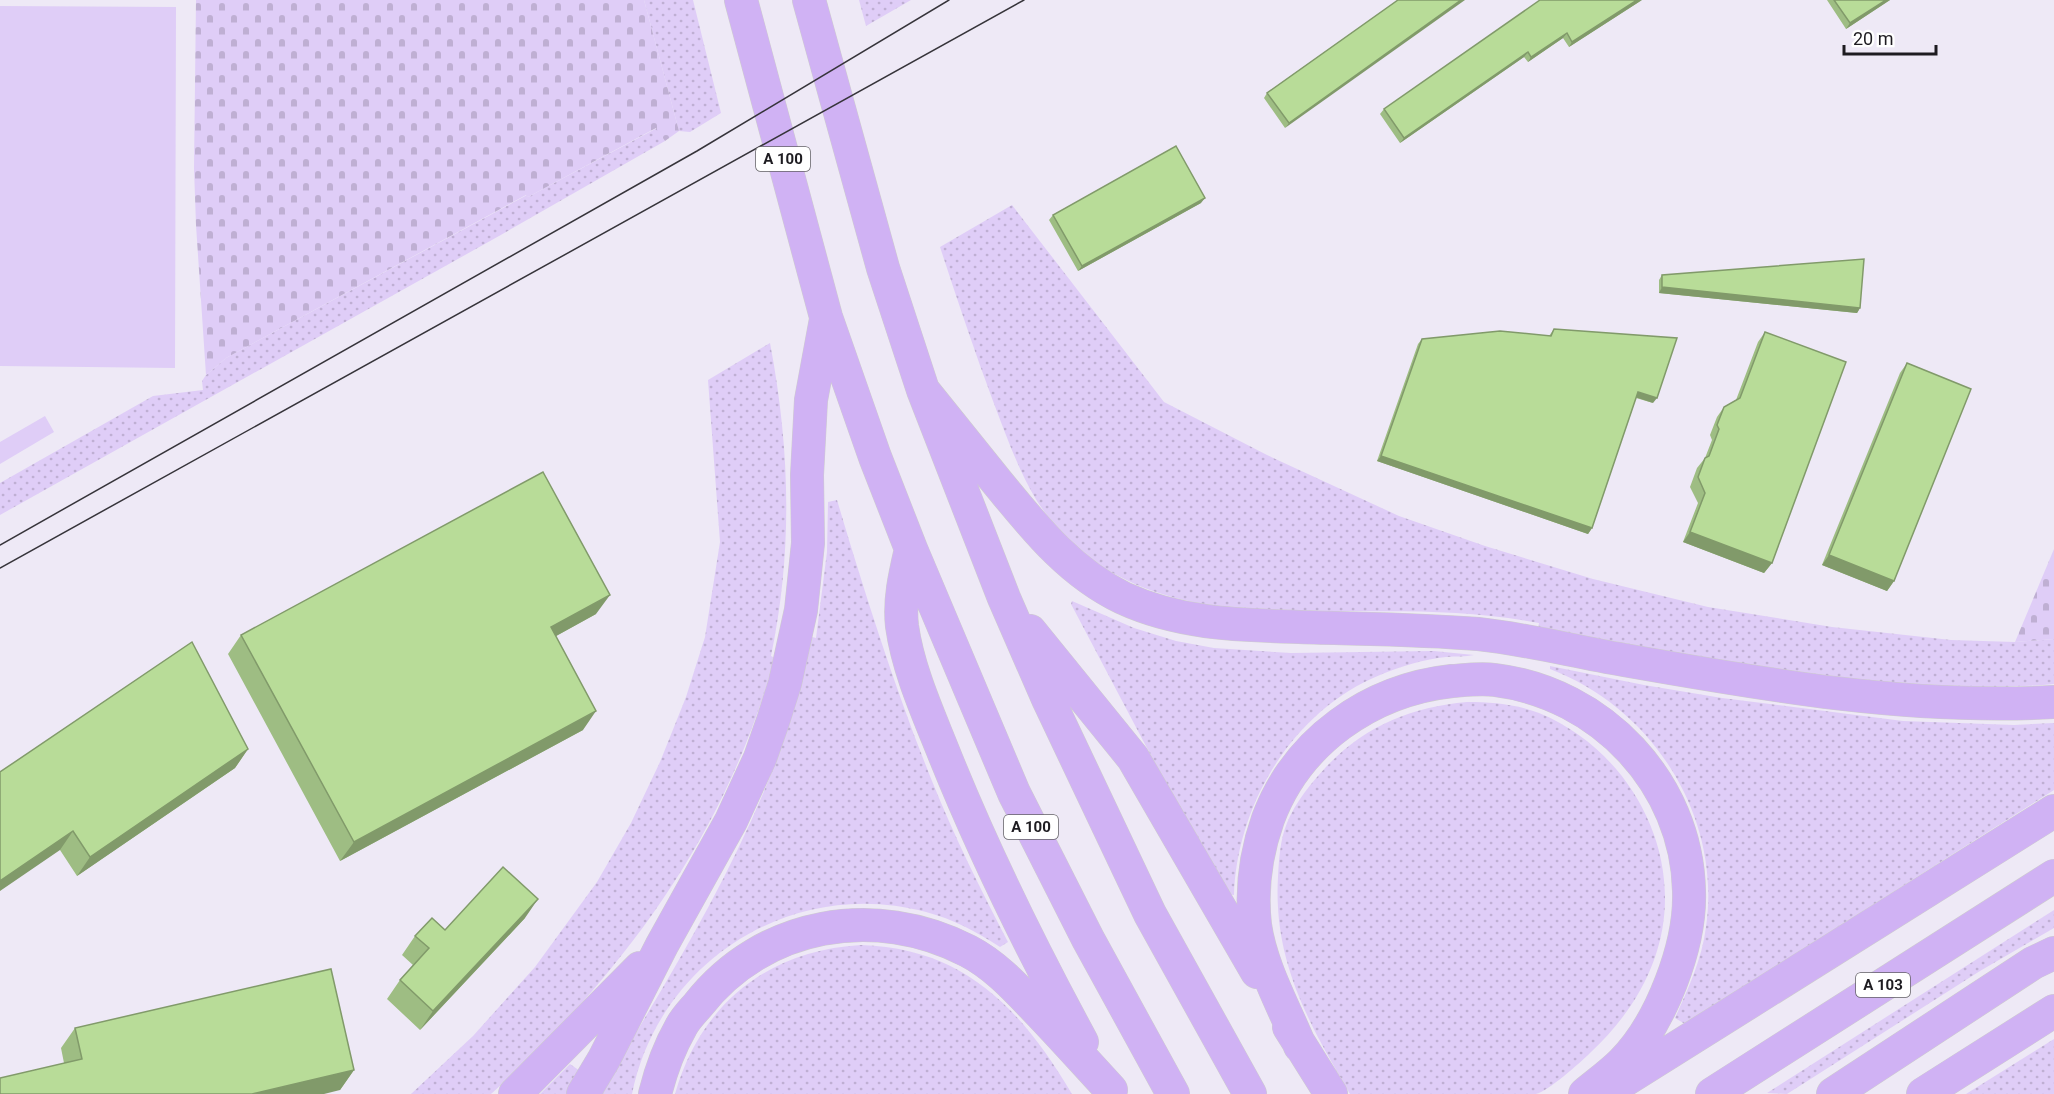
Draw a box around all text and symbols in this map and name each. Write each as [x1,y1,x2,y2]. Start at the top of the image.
scale bar [1844,18,1936,56]
text: 20 m [1853,28,1893,49]
road number: A 100 [756,147,810,171]
road number: A 100 [1004,815,1058,839]
road number: A 103 [1856,973,1910,997]

